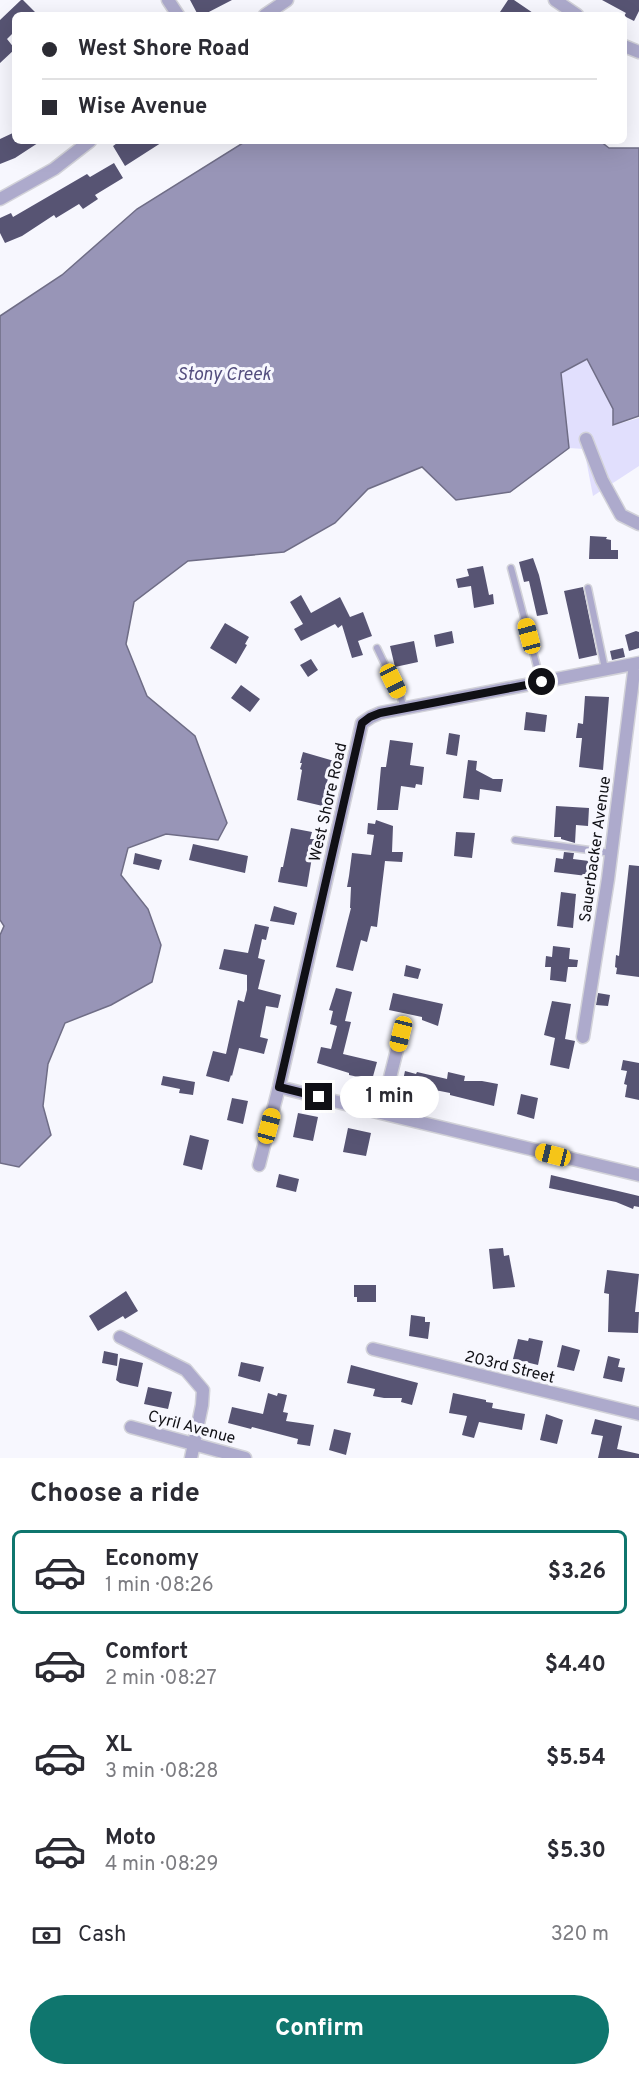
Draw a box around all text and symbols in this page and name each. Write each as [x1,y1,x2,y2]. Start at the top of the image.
text: West Shore Road [78,36,250,63]
text: Wise Avenue [78,94,207,121]
water label: Stony Creek [177,364,272,387]
car [516,616,542,656]
car [377,661,409,701]
route start [528,668,555,695]
street label: West Shore Road [306,741,352,864]
street label: Sauerbacker Avenue [576,775,616,924]
car [388,1014,414,1054]
callout: 1 min [340,1076,439,1118]
route end [305,1083,332,1110]
text: 1 min [365,1084,414,1110]
car [256,1106,282,1146]
car [533,1142,573,1168]
street label: 203rd Street [462,1347,557,1389]
street label: Cyril Avenue [146,1407,237,1449]
text: Choose a ride [30,1477,200,1511]
icon: car [33,1545,87,1599]
text: Economy [105,1546,199,1573]
text: $3.26 [548,1559,606,1586]
text: 1 min · 08:26 [105,1573,214,1599]
icon: car [33,1638,87,1692]
text: Comfort [105,1639,188,1666]
text: $4.40 [545,1652,606,1679]
text: 2 min · 08:27 [105,1666,217,1692]
icon: car [33,1731,87,1785]
text: XL [105,1732,132,1759]
text: $5.54 [546,1745,606,1772]
text: 3 min · 08:28 [105,1759,218,1785]
icon: car [33,1824,87,1878]
text: Moto [105,1825,156,1852]
text: $5.30 [547,1838,606,1865]
text: 4 min · 08:29 [105,1852,219,1878]
icon: cash [30,1919,63,1952]
text: Cash [78,1922,127,1949]
text: 320 m [551,1922,609,1948]
button: Confirm [30,1995,609,2064]

